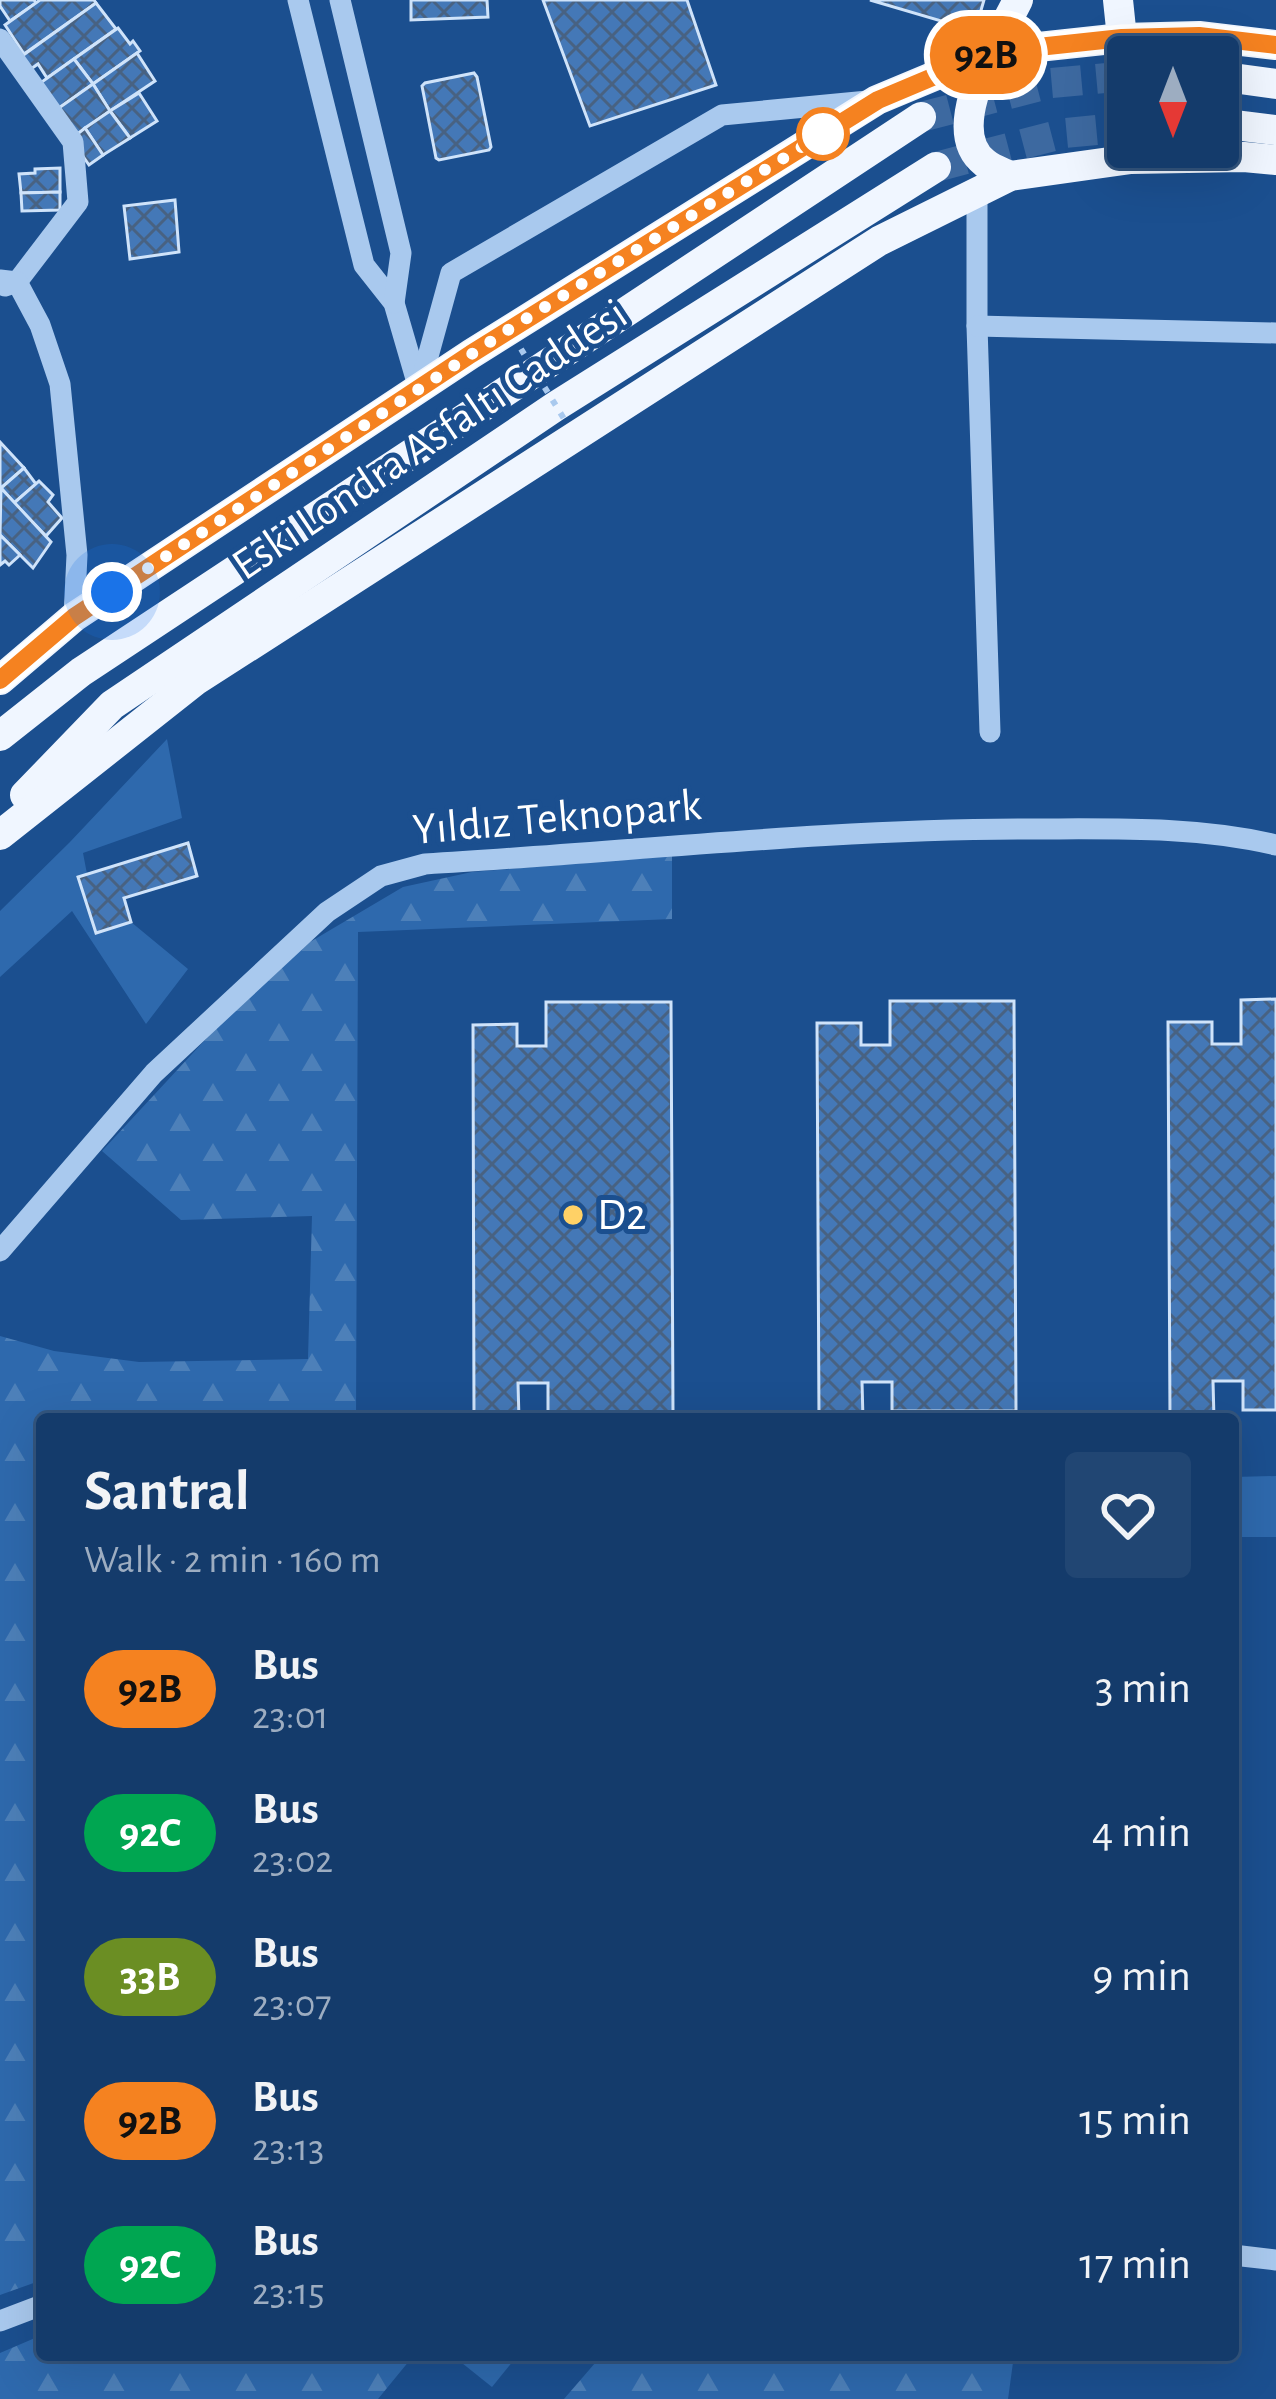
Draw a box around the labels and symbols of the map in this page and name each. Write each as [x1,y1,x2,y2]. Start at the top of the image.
line badge: 92B [917,16,1055,94]
north arrow [1107,36,1239,168]
unlabelled marker [798,109,848,159]
street label: Eski Londra Asfaltı Caddesi [225,291,635,589]
your location [82,562,142,622]
street label: Yıldız Teknopark [411,783,704,853]
place label: D2 [597,1193,647,1238]
marker: D2 [560,1202,586,1228]

